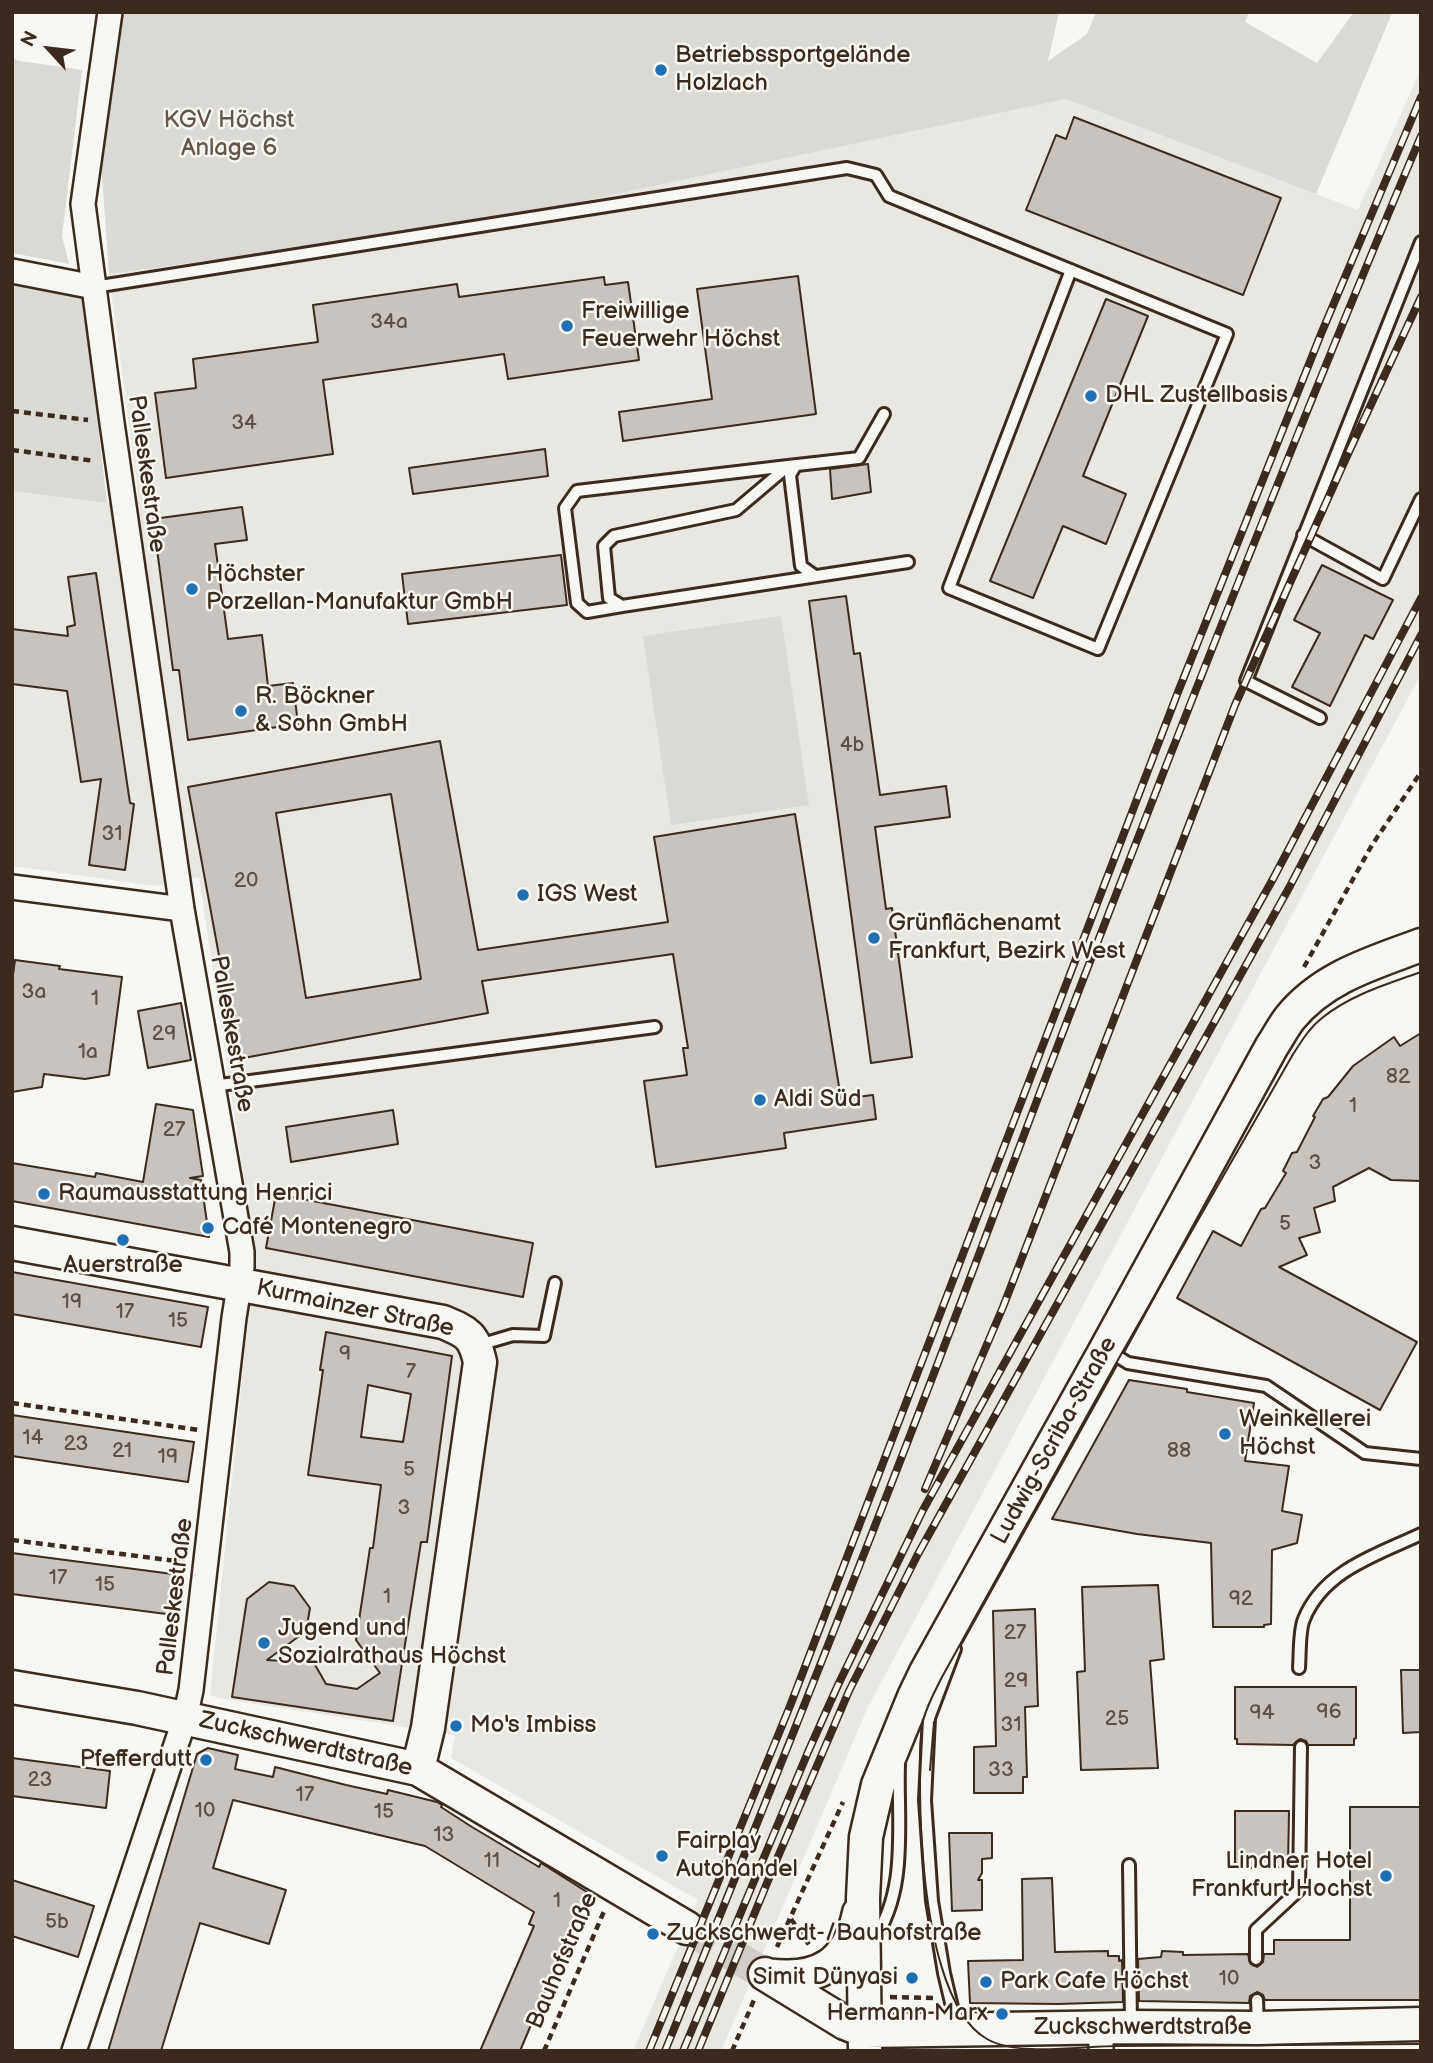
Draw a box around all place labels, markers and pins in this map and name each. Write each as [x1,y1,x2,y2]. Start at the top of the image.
place label: Betriebssportgelände Holzlach [675,42,910,98]
marker: Betriebssportgelände Holzlach [653,62,669,78]
place label: Freiwillige Feuerwehr Höchst [581,298,780,354]
marker: Freiwillige Feuerwehr Höchst [559,318,575,334]
place label: DHL Zustellbasis [1105,382,1288,410]
marker: DHL Zustellbasis [1083,388,1099,404]
place label: Höchster Porzellan-Manufaktur GmbH [206,561,513,617]
marker: Höchster Porzellan-Manufaktur GmbH [184,581,200,597]
place label: R. Böckner & Sohn GmbH [255,683,408,739]
marker: R. Böckner & Sohn GmbH [233,703,249,719]
place label: IGS West [537,881,637,909]
marker: IGS West [515,887,531,903]
place label: Grünflächenamt Frankfurt, Bezirk West [888,910,1126,966]
marker: Grünflächenamt Frankfurt, Bezirk West [866,930,882,946]
place label: Aldi Süd [774,1086,861,1114]
marker: Aldi Süd [752,1092,768,1108]
place label: Raumausstattung Henrici [58,1180,333,1208]
marker: Raumausstattung Henrici [36,1186,52,1202]
place label: Café Montenegro [222,1214,412,1242]
marker: Café Montenegro [200,1220,216,1236]
marker: Auerstraße [115,1232,131,1248]
place label: Auerstraße [63,1252,183,1280]
place label: Weinkellerei Höchst [1239,1406,1371,1462]
marker: Weinkellerei Höchst [1217,1426,1233,1442]
place label: Jugend und Sozialrathaus Höchst [278,1615,506,1671]
marker: Jugend und Sozialrathaus Höchst [256,1635,272,1651]
place label: Mo's Imbiss [470,1712,597,1740]
marker: Mo's Imbiss [448,1718,464,1734]
place label: Pfefferdutt [80,1746,192,1774]
marker: Pfefferdutt [198,1752,214,1768]
place label: Fairplay Autohandel [676,1828,798,1884]
marker: Fairplay Autohandel [654,1848,670,1864]
place label: Lindner Hotel Frankfurt Hochst [1191,1848,1372,1904]
marker: Lindner Hotel Frankfurt Hochst [1378,1868,1394,1884]
place label: Zuckschwerdt-/Bauhofstraße [667,1920,982,1948]
marker: Zuckschwerdt-/Bauhofstraße [645,1926,661,1942]
place label: Simit Dünyasi [753,1964,898,1992]
place label: Park Cafe Höchst [1000,1968,1189,1996]
marker: Simit Dünyasi [904,1970,920,1986]
marker: Park Cafe Höchst [978,1974,994,1990]
place label: Hermann Marx [826,2000,988,2028]
marker: Hermann Marx [994,2006,1010,2022]

